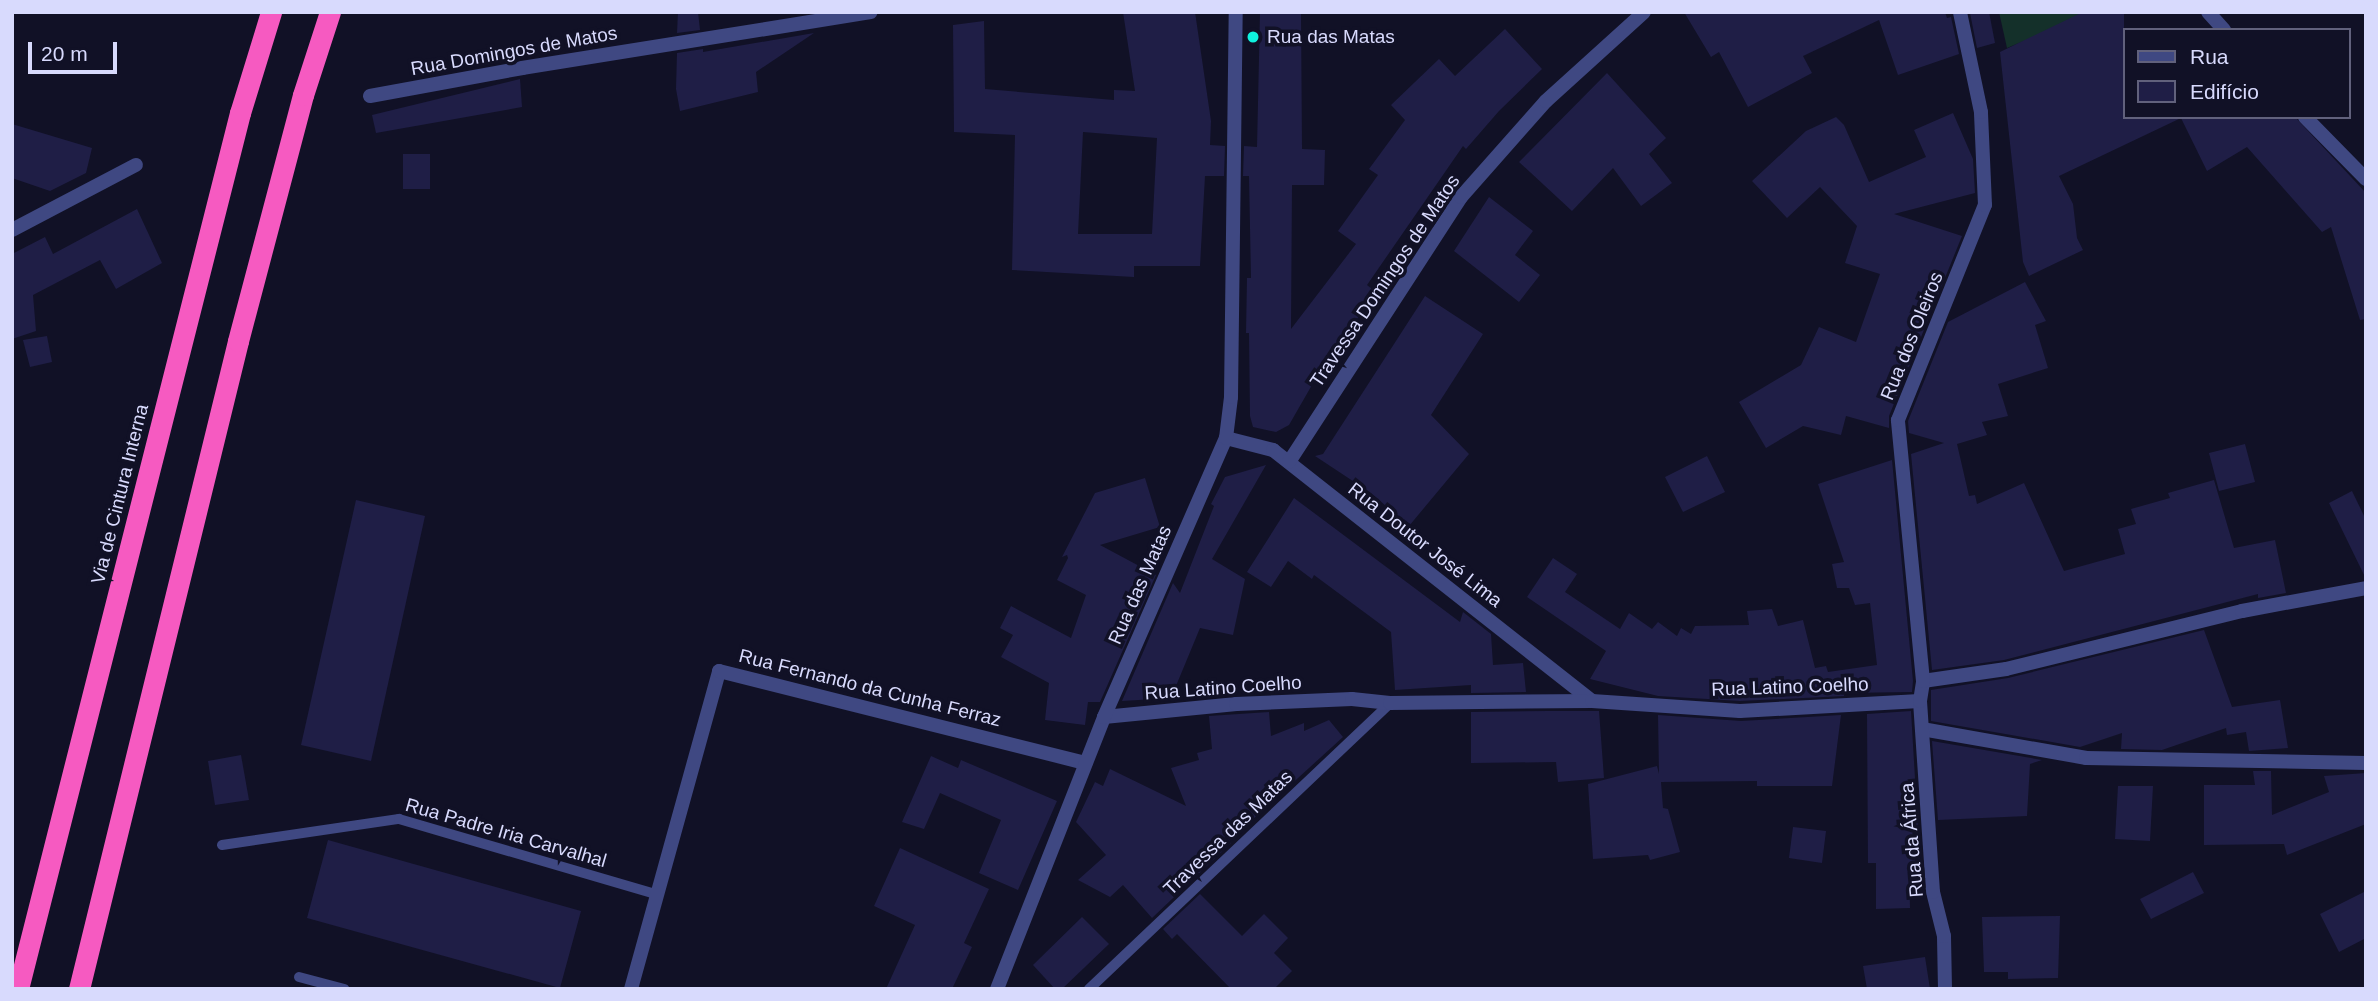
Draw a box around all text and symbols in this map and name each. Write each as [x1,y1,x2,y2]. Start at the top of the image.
street label: Rua Domingos de Matos [409,22,619,80]
place label: Rua das Matas [1267,26,1395,48]
scale bar [32,28,121,72]
legend [2122,28,2350,119]
marker: Rua das Matas [1245,29,1261,45]
text: 20 m [41,42,88,65]
text: Rua [2190,45,2229,68]
text: Edifício [2190,80,2259,103]
street label: Travessa Domingos de Matos [1305,170,1465,392]
street label: Rua dos Oleiros [1876,269,1948,403]
street label: Via de Cintura Interna [87,402,153,586]
street label: Rua Doutor José Lima [1344,478,1506,612]
street label: Rua das Matas [1104,522,1176,648]
street label: Rua Fernando da Cunha Ferraz [737,644,1003,732]
street label: Rua Latino Coelho [1144,671,1302,705]
street label: Rua Latino Coelho [1711,673,1869,701]
street label: Travessa das Matas [1159,766,1297,900]
street label: Rua da África [1896,782,1928,898]
street label: Rua Padre Iria Carvalhal [403,793,609,873]

